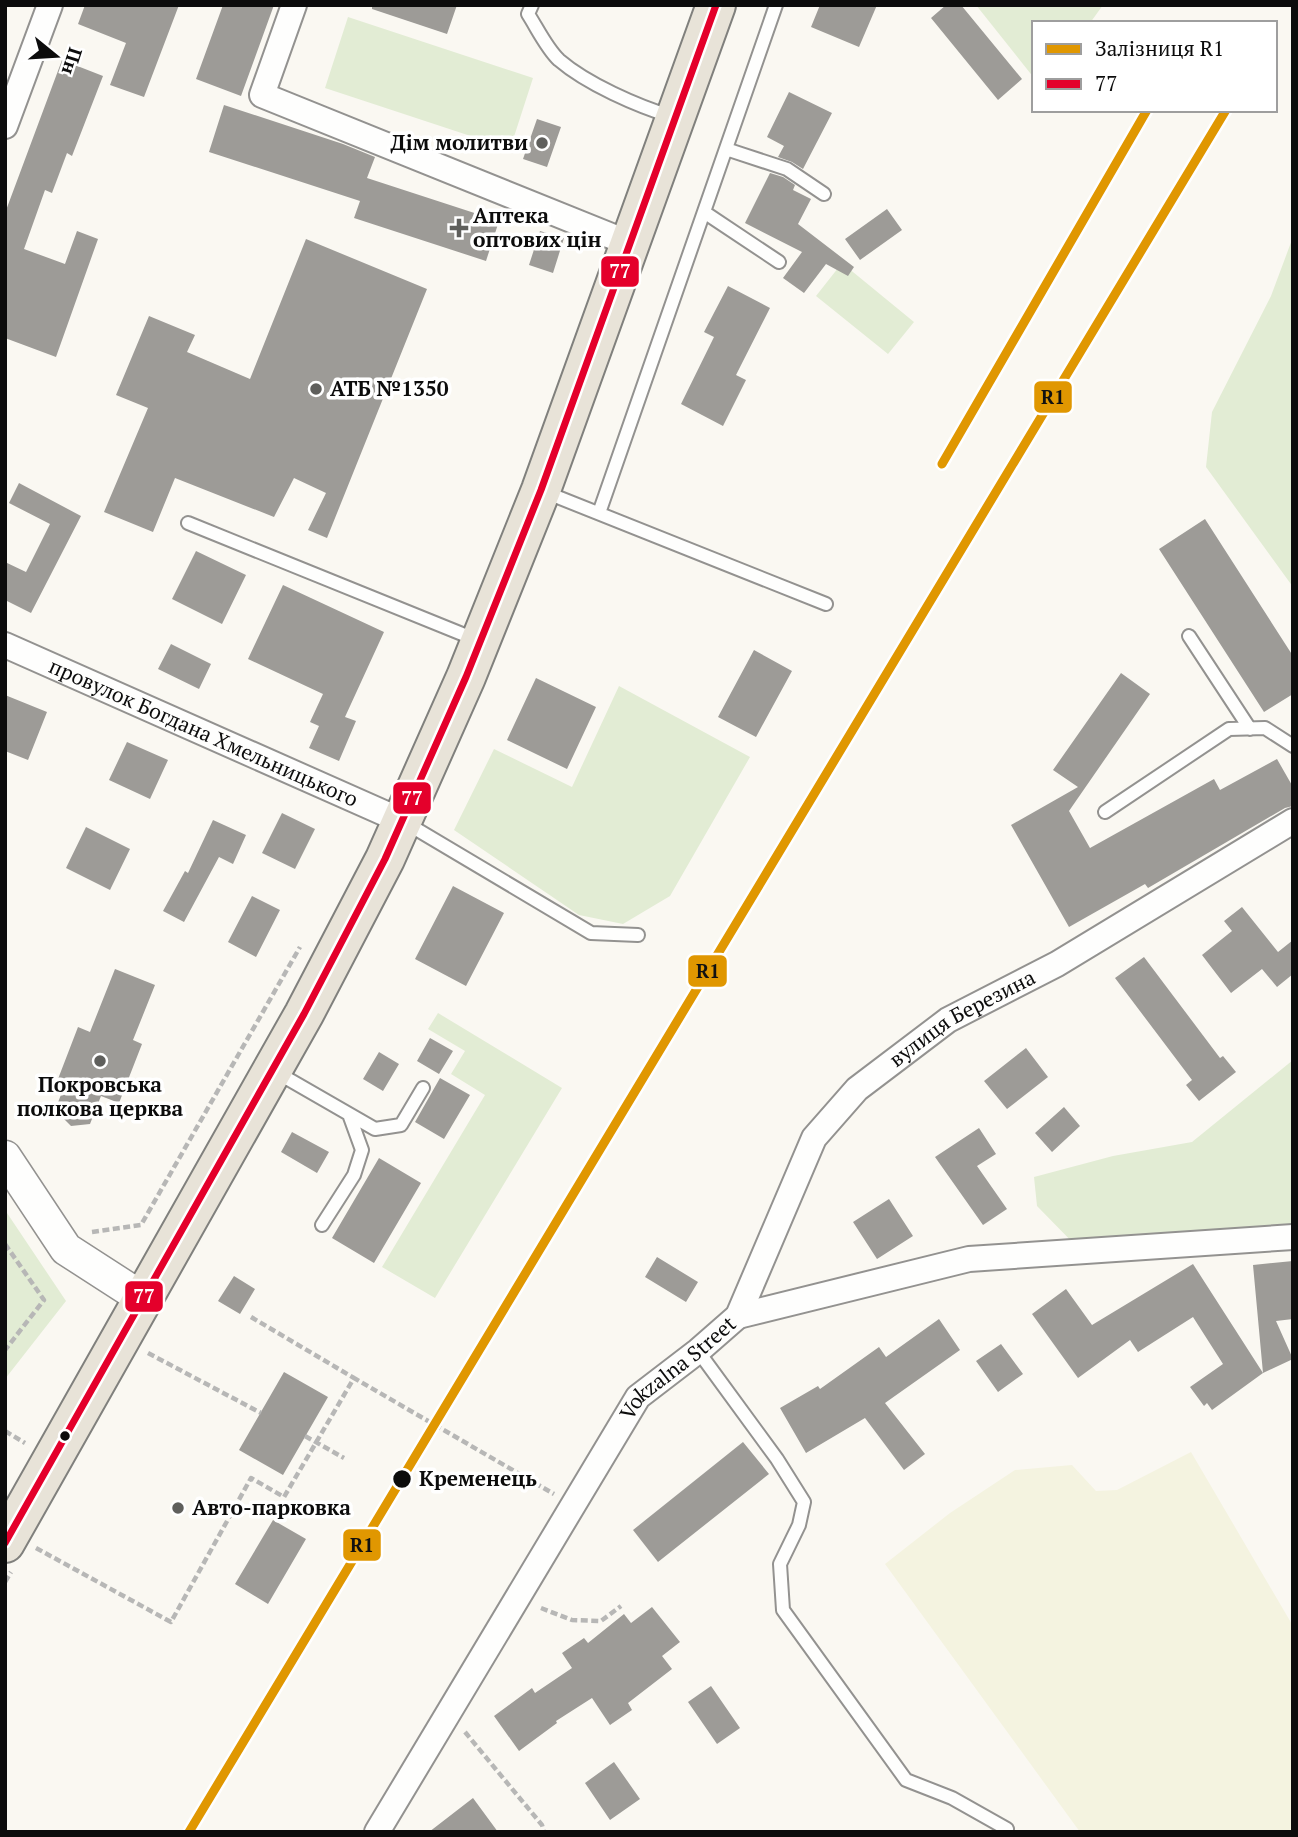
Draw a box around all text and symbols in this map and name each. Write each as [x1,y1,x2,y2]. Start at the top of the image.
north arrow [21,21,91,91]
legend [1032,21,1277,112]
text: Залізниця R1 [1095,34,1224,62]
text: Пн [56,45,89,78]
text: 77 [1095,69,1117,97]
place label: Дім молитви [391,128,528,156]
marker: Дім молитви [534,135,550,151]
place label: Аптека оптових цін [473,201,602,253]
marker: Аптека оптових цін [451,220,467,236]
line badge: 77 [600,255,640,288]
text: 77 [609,258,631,283]
place label: АТБ №1350 [330,374,449,402]
line badge: R1 [1033,380,1073,414]
marker: АТБ №1350 [308,381,324,397]
text: R1 [1041,384,1065,409]
street label: провулок Богдана Хмельницького [45,651,363,813]
line badge: 77 [392,781,432,815]
text: 77 [401,785,423,810]
line badge: R1 [687,954,728,988]
text: R1 [696,958,720,983]
street label: вулиця Березина [883,962,1040,1073]
marker: Покровська полкова церква [92,1053,108,1069]
place label: Покровська полкова церква [17,1070,184,1122]
line badge: 77 [124,1280,164,1313]
text: 77 [133,1283,155,1308]
street label: Vokzalna Street [613,1309,741,1425]
unlabelled marker [58,1429,72,1443]
place label: Кременець [419,1464,537,1492]
marker: Кременець [391,1468,413,1490]
place label: Авто-парковка [192,1493,351,1521]
marker: Авто-парковка [170,1500,186,1516]
line badge: R1 [342,1528,382,1562]
text: R1 [350,1532,374,1557]

